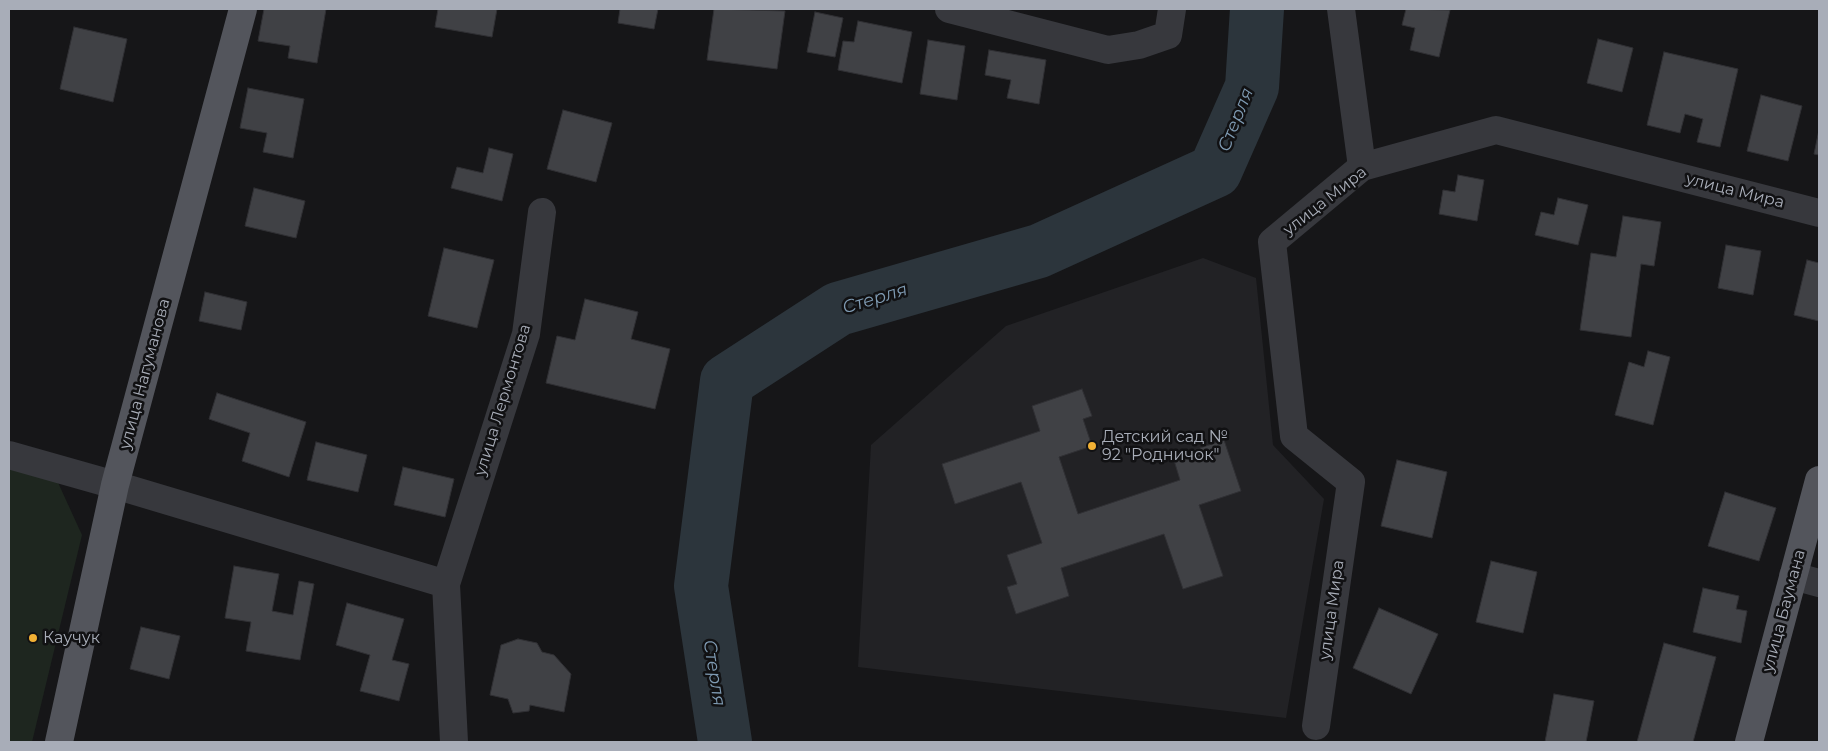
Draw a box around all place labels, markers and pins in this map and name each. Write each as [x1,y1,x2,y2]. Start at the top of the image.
place label: Детский сад № 92 "Родничок" [1102,427,1228,465]
marker: Детский сад № 92 "Родничок" [1086,440,1098,452]
place label: Каучук [43,628,100,648]
marker: Каучук [27,632,39,644]

